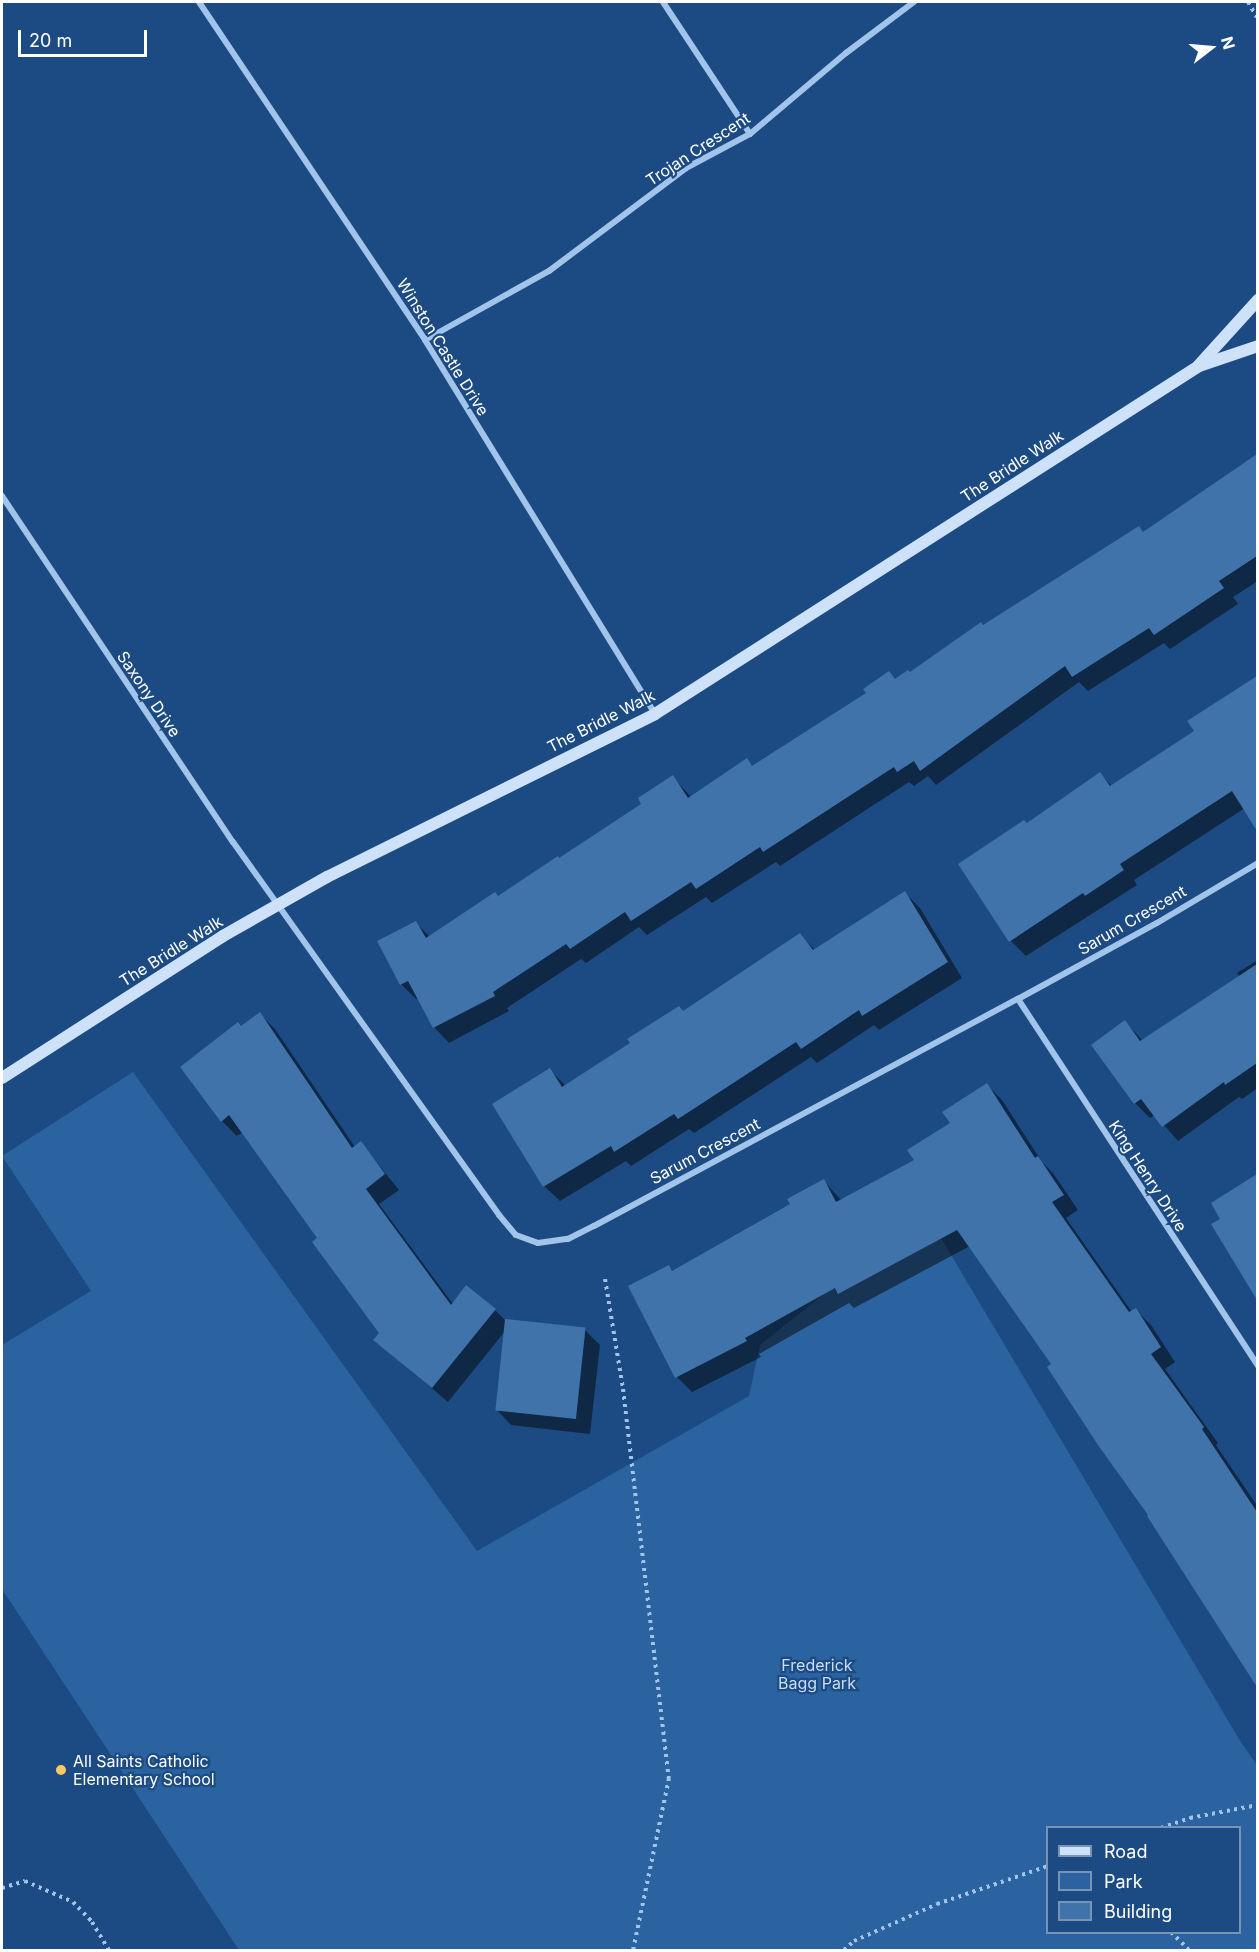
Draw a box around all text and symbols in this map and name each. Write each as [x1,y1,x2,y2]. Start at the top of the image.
scale bar [21,18,150,56]
north arrow [1181,18,1241,78]
text: 20 m [29,30,72,51]
text: N [1217,34,1240,52]
street label: Trojan Crescent [642,108,754,190]
street label: Winston Castle Drive [393,275,493,419]
street label: The Bridle Walk [957,426,1067,506]
street label: Saxony Drive [113,647,185,741]
street label: The Bridle Walk [544,686,658,756]
street label: Sarum Crescent [1075,881,1189,959]
street label: The Bridle Walk [116,912,226,990]
street label: Sarum Crescent [647,1114,763,1188]
street label: King Henry Drive [1105,1117,1191,1235]
park label: Frederick Bagg Park [778,1655,856,1693]
place label: All Saints Catholic Elementary School [73,1751,215,1789]
marker: All Saints Catholic Elementary School [54,1763,68,1777]
legend [1046,1826,1241,1934]
text: Road [1104,1841,1147,1862]
text: Park [1104,1871,1143,1892]
text: Building [1104,1901,1172,1922]

